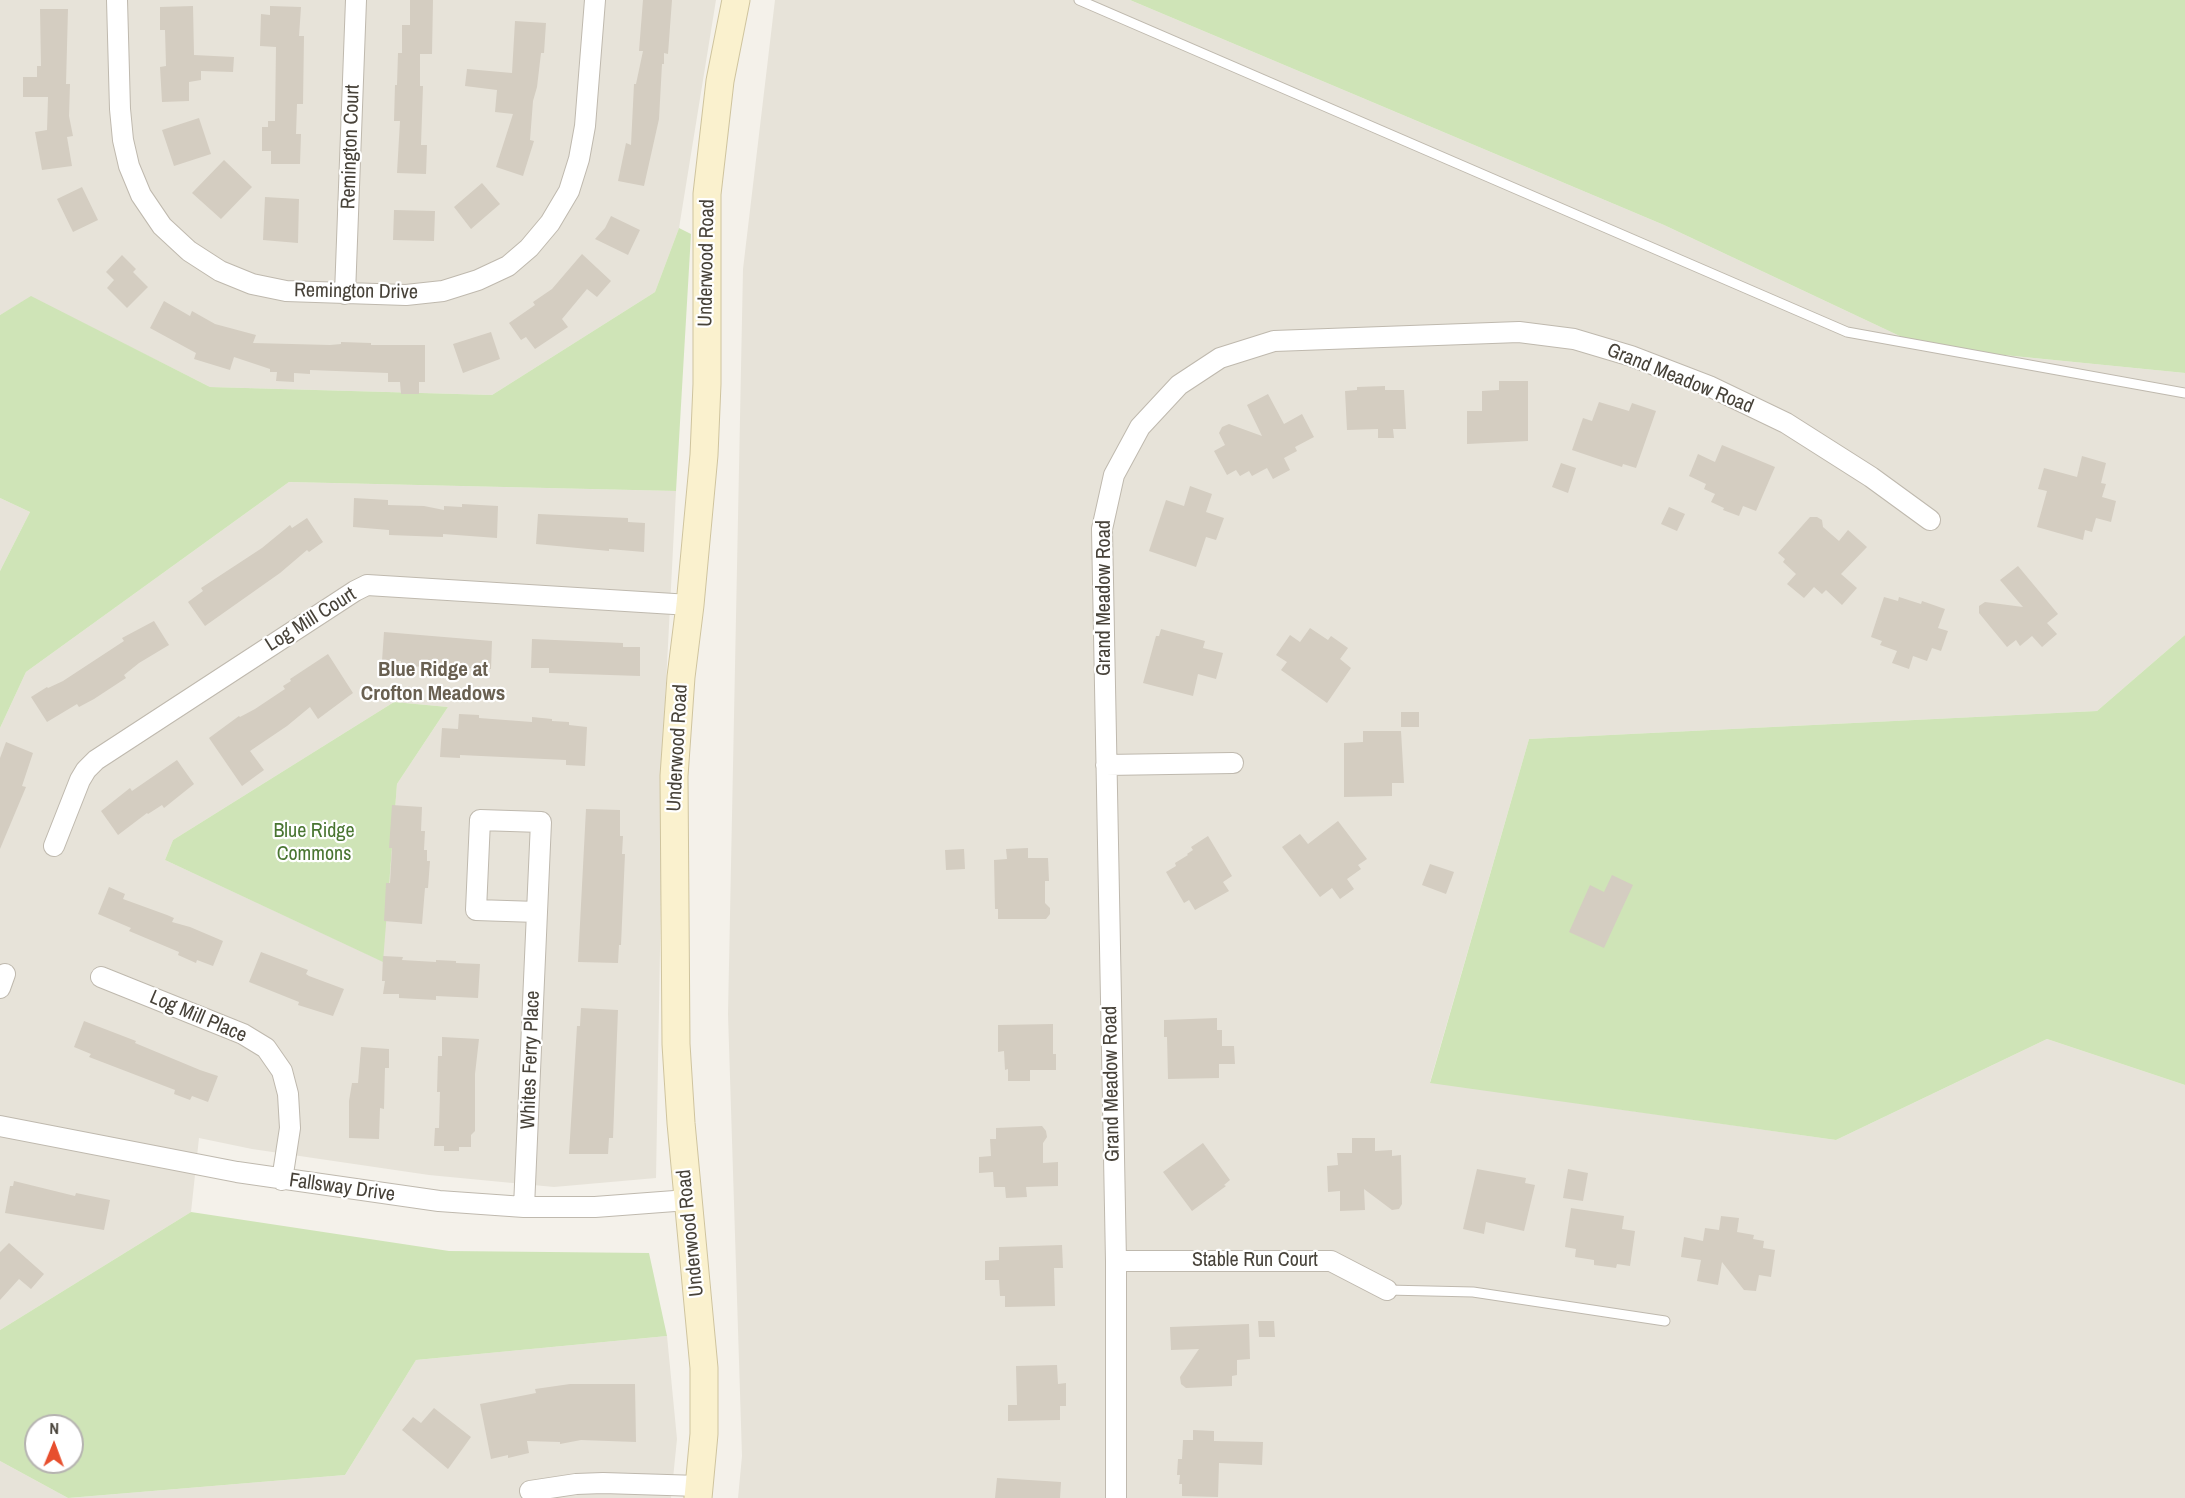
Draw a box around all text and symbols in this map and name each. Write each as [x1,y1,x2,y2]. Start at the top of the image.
street label: Remington Court [337,84,365,210]
street label: Underwood Road [694,199,720,327]
street label: Remington Drive [294,279,418,305]
street label: Grand Meadow Road [1603,339,1757,419]
street label: Grand Meadow Road [1093,520,1117,676]
street label: Log Mill Court [261,583,361,657]
district label: Blue Ridge at Crofton Meadows [361,657,505,707]
street label: Underwood Road [663,684,693,812]
park label: Blue Ridge Commons [273,820,355,867]
street label: Log Mill Place [146,986,250,1048]
street label: Whites Ferry Place [517,990,545,1130]
street label: Grand Meadow Road [1099,1006,1125,1162]
street label: Underwood Road [672,1168,710,1298]
street label: Fallsway Drive [287,1169,397,1207]
street label: Stable Run Court [1192,1249,1318,1273]
north arrow [24,1414,84,1474]
text: N [49,1417,59,1439]

